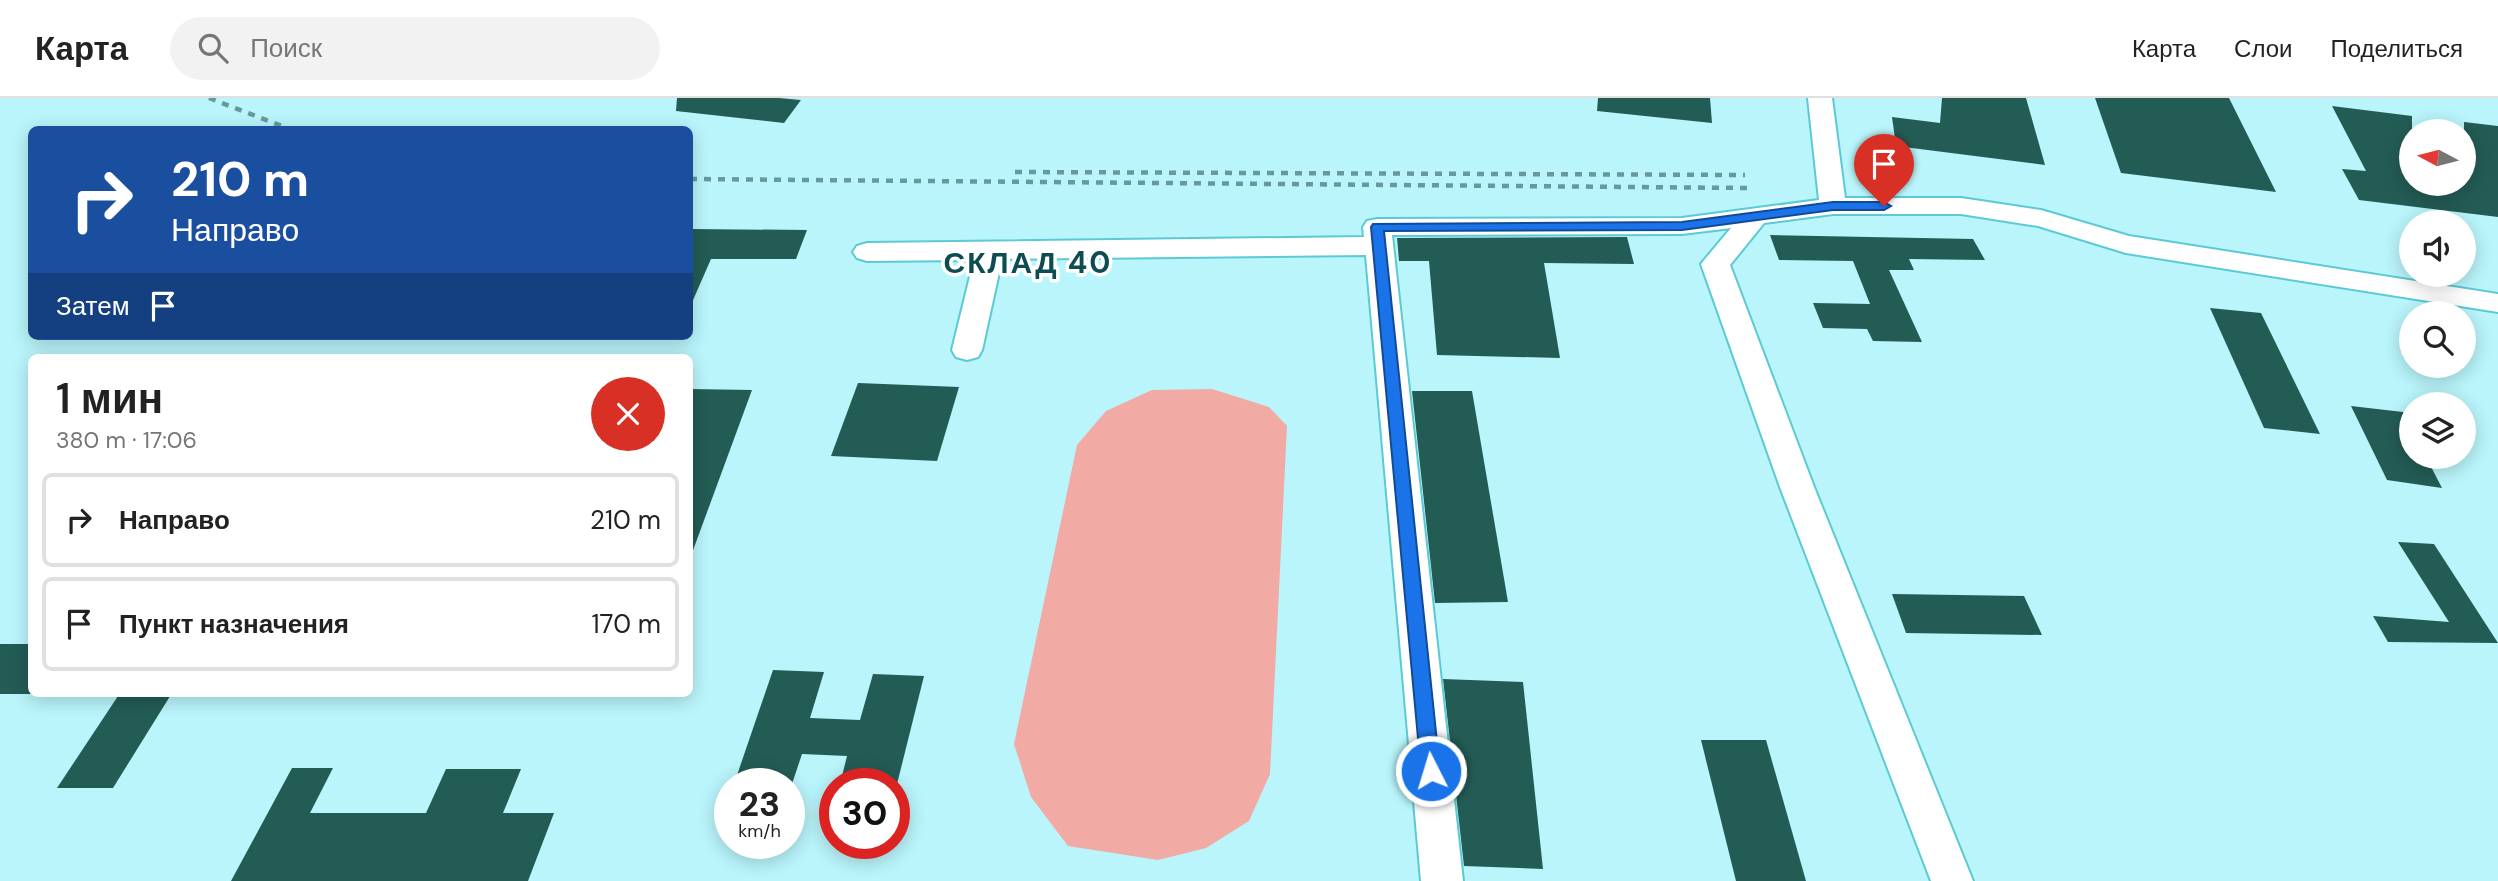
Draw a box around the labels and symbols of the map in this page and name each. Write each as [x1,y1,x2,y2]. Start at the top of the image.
north arrow [2399,119,2476,196]
pin [1854,134,1914,206]
district label: СКЛАД 40 [944,243,1112,282]
position arrow [1394,734,1468,808]
speed limit sign: 30 [819,768,910,859]

